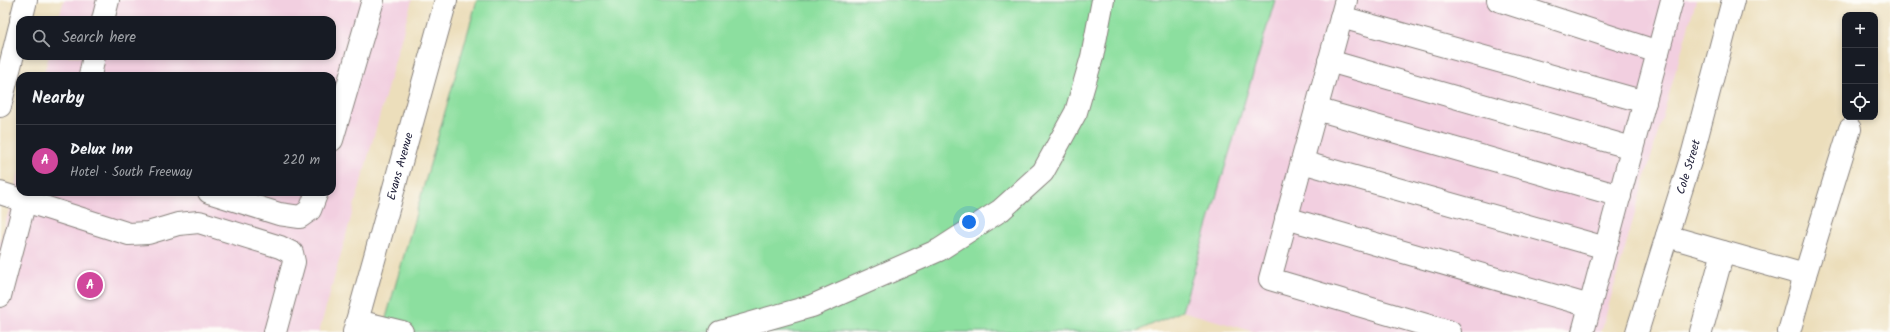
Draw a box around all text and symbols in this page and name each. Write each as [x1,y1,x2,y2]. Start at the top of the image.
map controls [1842,12,1878,120]
button: + [1842,12,1878,48]
search box [16,16,336,60]
text: Search here [62,26,136,50]
icon: search [30,27,52,49]
button: − [1842,48,1878,84]
button: locate [1842,84,1878,120]
text: Nearby [32,85,84,112]
street label: Evans Avenue [382,130,419,202]
street label: Cole Street [1671,137,1705,197]
text: Delux Inn [70,138,133,162]
text: A [41,150,49,171]
text: 220 m [283,150,320,171]
text: Hotel · South Freeway [70,162,192,183]
your location [959,212,979,232]
pin: A [77,270,103,300]

